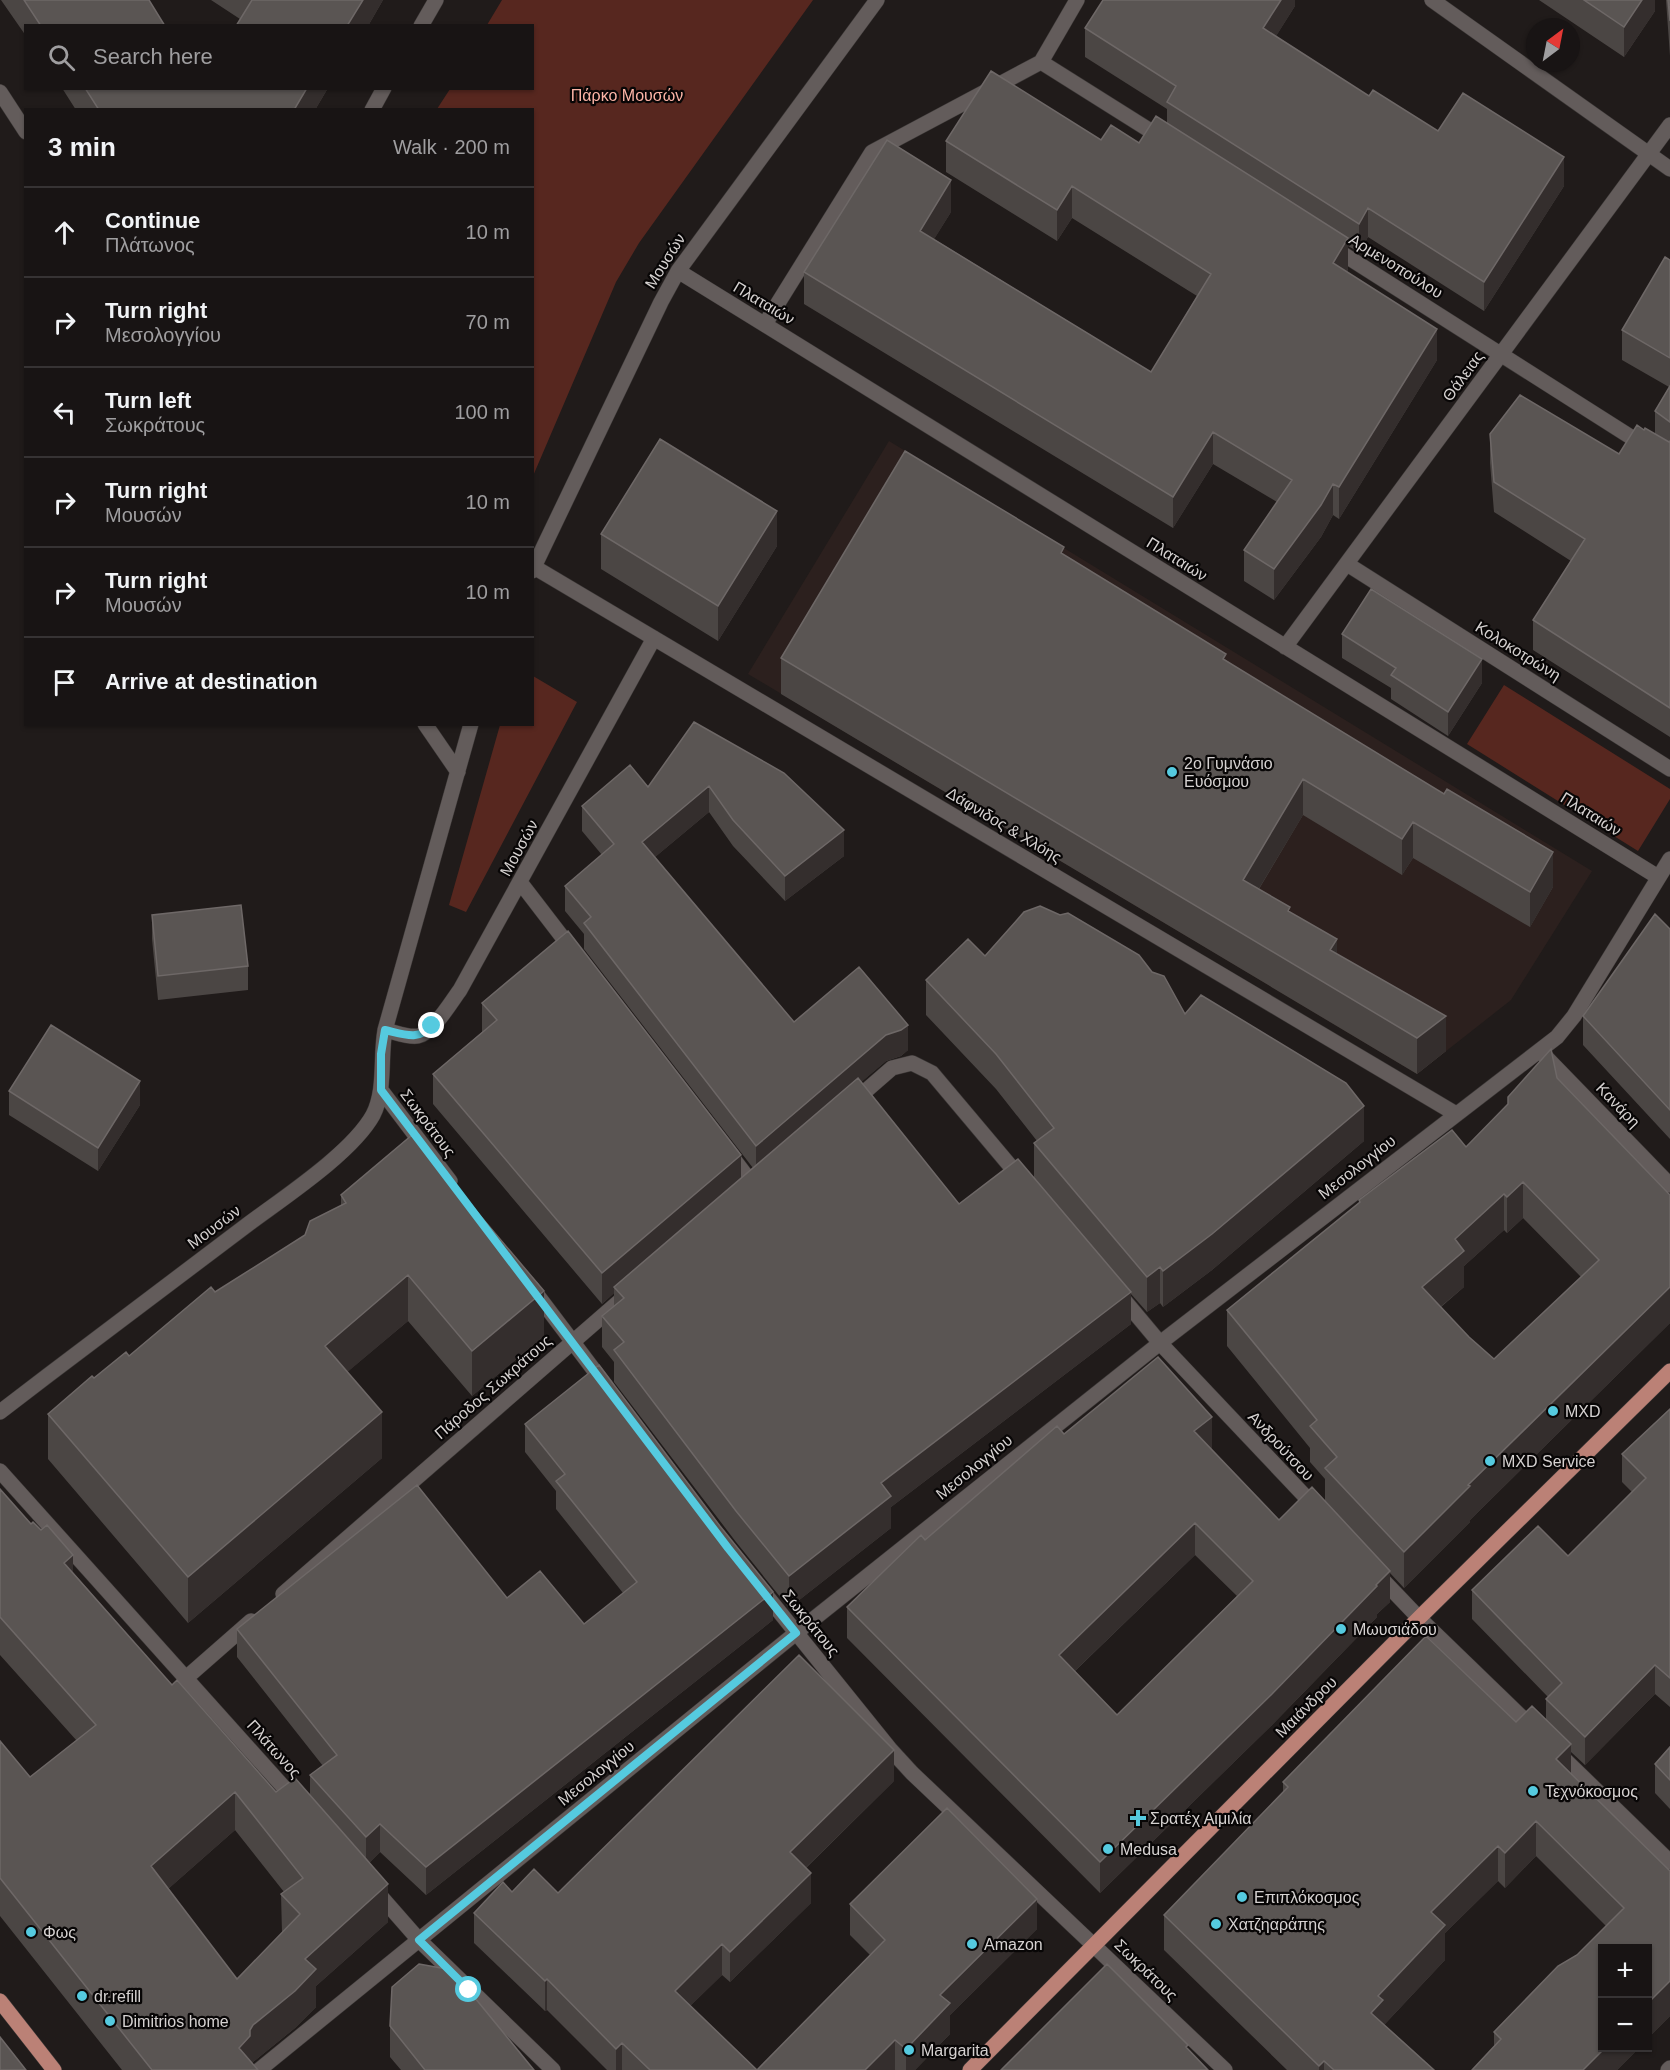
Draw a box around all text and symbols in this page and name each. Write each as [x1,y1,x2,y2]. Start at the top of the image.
north arrow [1526,18,1580,72]
search box [24,24,534,90]
icon: search [45,41,78,74]
text: Search here [93,44,213,69]
park label: Πάρκο Μουσών [571,87,683,104]
text: 3 min [48,132,116,162]
text: Walk · 200 m [393,136,510,158]
text: Continue [105,208,200,233]
icon: ahead [48,216,81,249]
text: 10 m [466,221,510,243]
street label: Μουσών [642,230,688,292]
street label: Αρμενοπούλου [1346,231,1446,301]
text: Πλάτωνος [105,234,195,256]
street label: Πλαταιών [730,278,798,328]
text: Turn right [105,298,207,323]
icon: right [48,306,81,339]
text: 70 m [466,311,510,333]
text: Μεσολογγίου [105,324,221,346]
street label: Θάλειας [1439,348,1487,404]
text: Turn left [105,388,191,413]
icon: left [48,396,81,429]
text: 100 m [454,401,510,423]
text: Σωκράτους [105,414,205,436]
text: Turn right [105,478,207,503]
icon: right [48,486,81,519]
text: 10 m [466,491,510,513]
text: Μουσών [105,504,182,526]
street label: Πλαταιών [1144,534,1210,584]
text: Turn right [105,568,207,593]
icon: right [48,576,81,609]
text: 10 m [466,581,510,603]
text: Μουσών [105,594,182,616]
street label: Κολοκοτρώνη [1472,618,1564,684]
icon: arrive [48,666,81,699]
text: Arrive at destination [105,669,318,694]
place label: 2ο Γυμνάσιο Ευόσμου [1184,755,1273,790]
marker: 2ο Γυμνάσιο Ευόσμου [1165,765,1179,779]
street label: Δάφνιδος & Χλόης [944,784,1065,866]
street label: Πλαταιών [1558,789,1624,839]
street label: Μουσών [497,817,541,879]
route end [418,1012,444,1038]
street label: Κανάρη [1593,1079,1643,1131]
street label: Σωκράτους [397,1086,459,1160]
street label: Μεσολογγίου [1315,1132,1399,1202]
street label: Μουσών [184,1202,244,1252]
street label: Πάροδος Σωκράτους [431,1332,555,1442]
place label: MXD [1565,1403,1601,1420]
marker: MXD [1546,1404,1560,1418]
street label: Ανδρούτσου [1245,1408,1317,1484]
street label: Μεσολογγίου [933,1431,1015,1503]
place label: MXD Service [1502,1453,1595,1470]
marker: MXD Service [1483,1454,1497,1468]
street label: Σωκράτους [779,1586,843,1660]
place label: Μωυσιάδου [1353,1621,1437,1638]
marker: Μωυσιάδου [1334,1622,1348,1636]
street label: Μαιάνδρου [1272,1673,1340,1741]
street label: Πλάτωνος [244,1717,305,1782]
street label: Μεσολογγίου [555,1737,637,1809]
place label: Τεχνόκοσμος [1545,1783,1638,1800]
marker: Τεχνόκοσμος [1526,1784,1540,1798]
place label: Σρατέχ Αιμιλία [1150,1810,1251,1827]
marker: Σρατέχ Αιμιλία [1131,1811,1145,1825]
place label: Medusa [1120,1841,1177,1858]
marker: Medusa [1101,1842,1115,1856]
place label: Επιπλόκοσμος [1254,1889,1360,1906]
marker: Επιπλόκοσμος [1235,1890,1249,1904]
place label: Χατζηαράπης [1228,1916,1325,1934]
marker: Χατζηαράπης [1209,1917,1223,1931]
place label: Φως [43,1924,76,1941]
marker: Φως [24,1925,38,1939]
place label: Amazon [984,1936,1043,1953]
street label: Σωκράτους [1111,1936,1181,2004]
marker: Amazon [965,1937,979,1951]
map controls [1598,1944,1652,2052]
button: + [1598,1944,1652,1998]
route start [455,1976,481,2002]
place label: dr.refill [94,1988,141,2005]
marker: dr.refill [75,1989,89,2003]
button: − [1598,1998,1652,2052]
place label: Dimitrios home [122,2013,229,2030]
marker: Dimitrios home [103,2014,117,2028]
place label: Margarita [921,2042,989,2059]
marker: Margarita [902,2043,916,2057]

